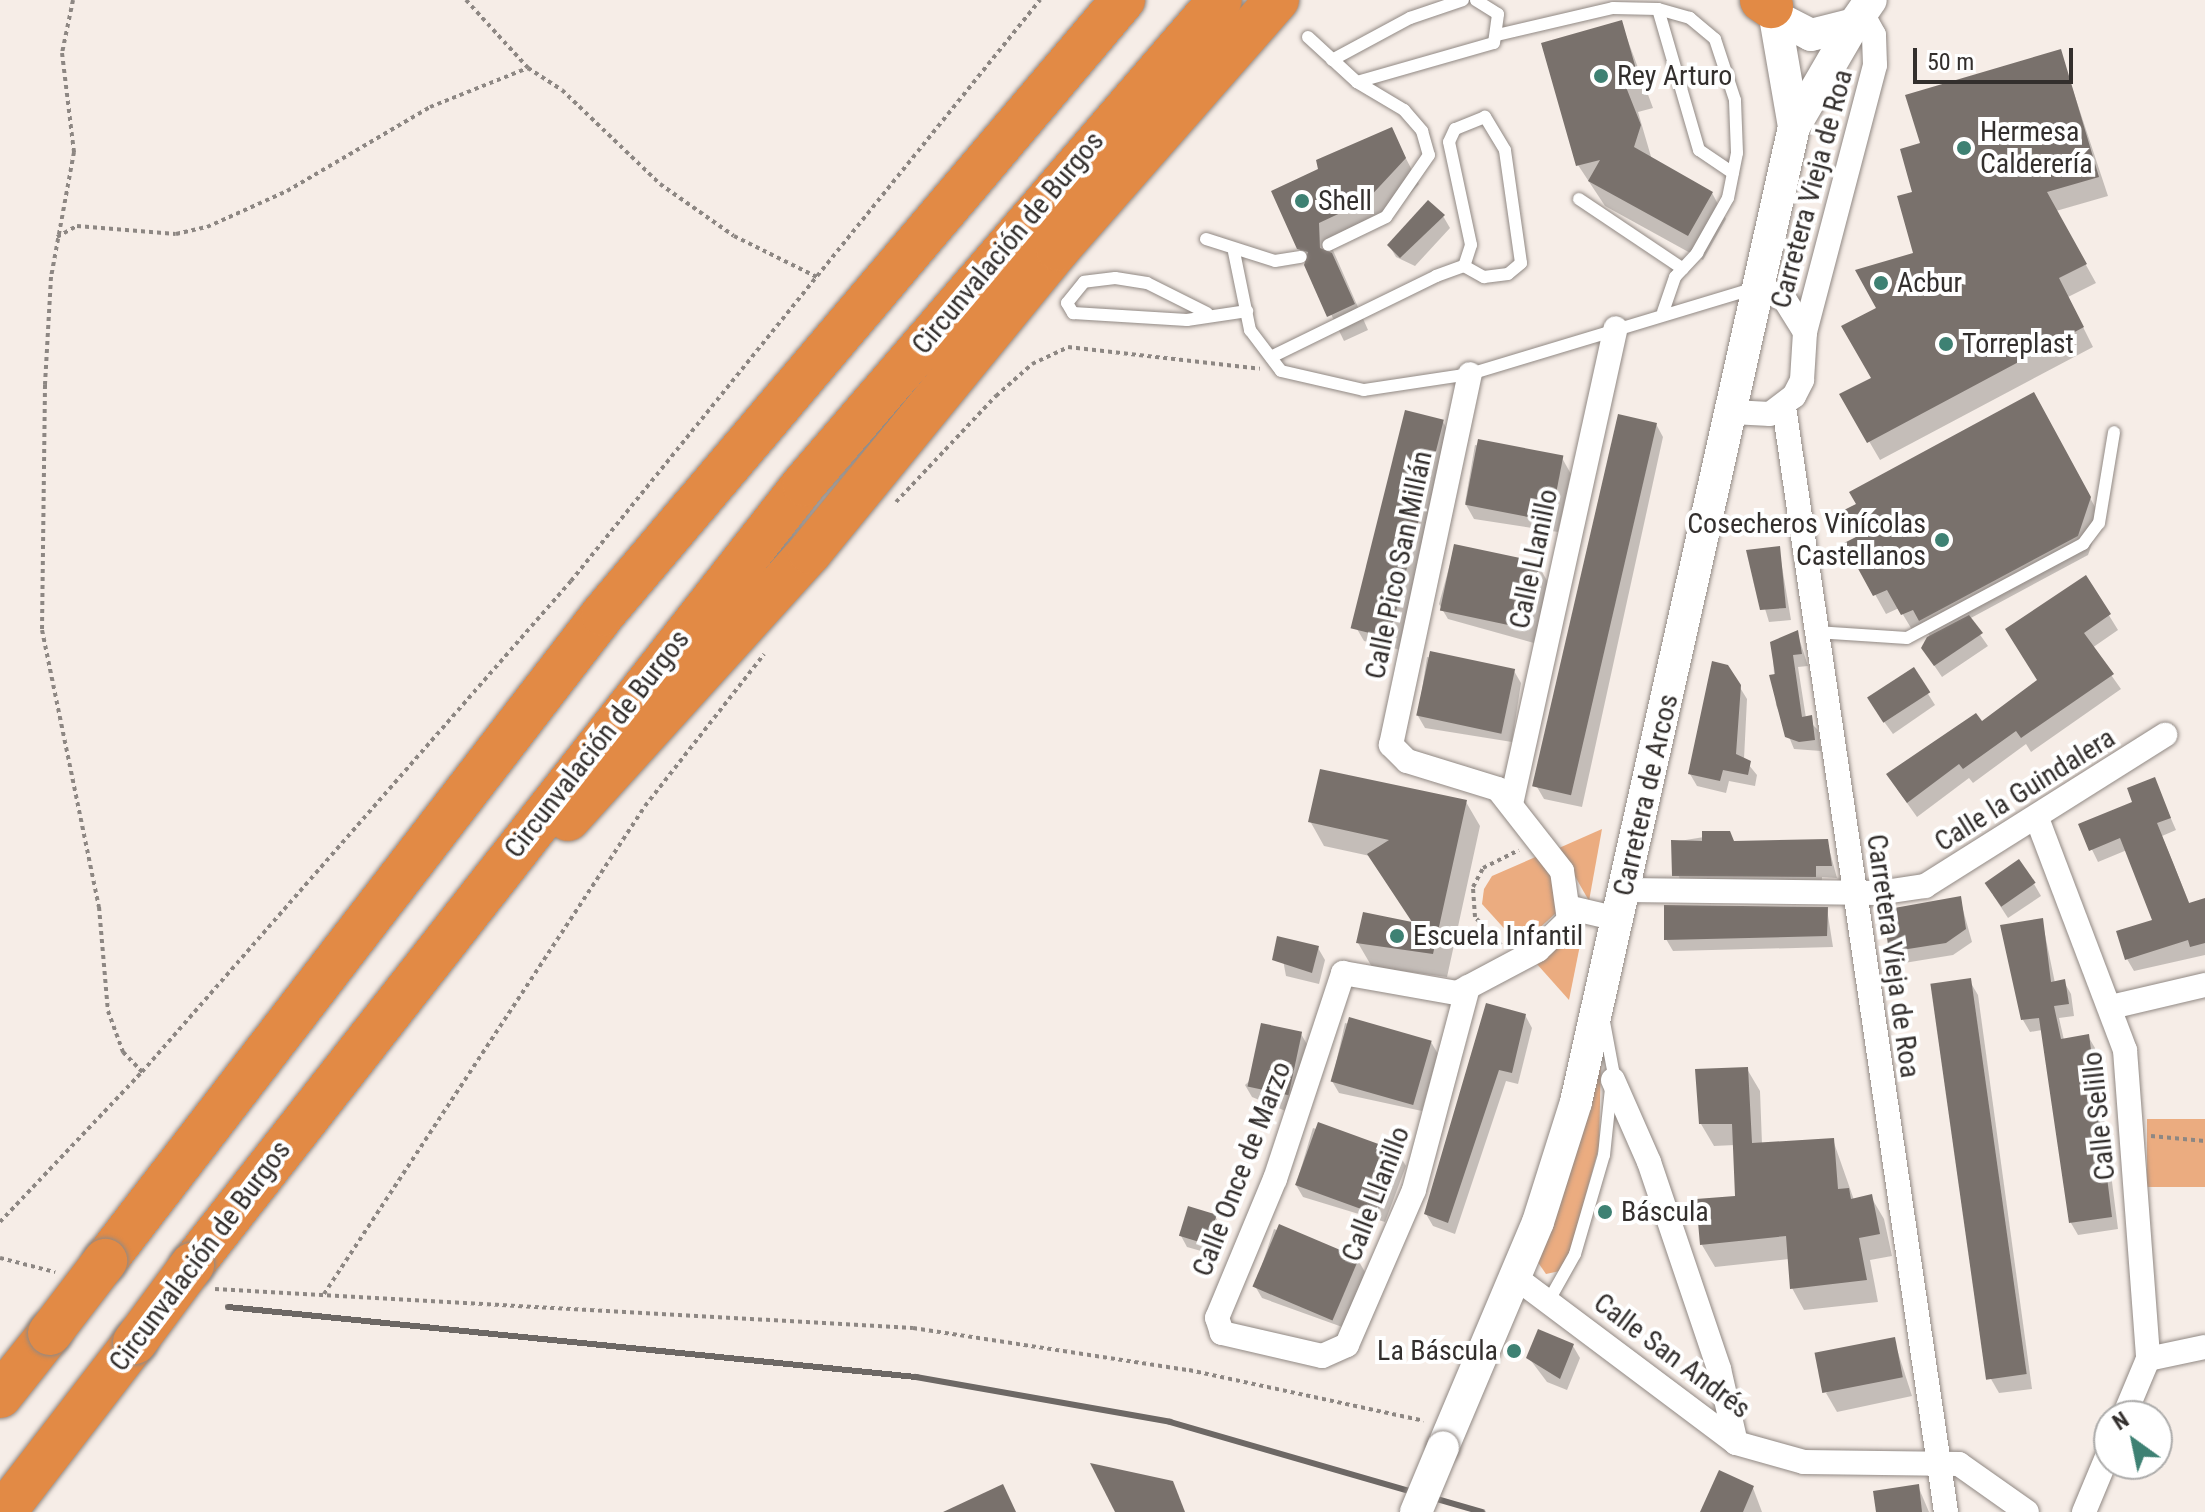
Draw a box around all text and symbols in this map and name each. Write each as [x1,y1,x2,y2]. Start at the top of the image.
scale bar [1917,32,2077,82]
text: 50 m [1927,48,1974,76]
place label: Rey Arturo [1617,59,1732,93]
street label: Carretera Vieja de Roa [1764,66,1860,312]
marker: Rey Arturo [1592,67,1610,85]
place label: Hermesa Calderería [1980,115,2093,181]
street label: Circunvalación de Burgos [905,125,1111,361]
marker: Hermesa Calderería [1955,139,1973,157]
place label: Shell [1318,184,1372,218]
marker: Shell [1293,192,1311,210]
place label: Acbur [1897,266,1962,300]
marker: Acbur [1872,274,1890,292]
place label: Torreplast [1962,327,2074,361]
marker: Torreplast [1937,335,1955,353]
street label: Calle Pico San Millán [1358,448,1440,682]
street label: Calle Llanillo [1503,486,1565,632]
place label: Cosecheros Vinícolas Castellanos [1687,507,1926,573]
marker: Cosecheros Vinícolas Castellanos [1933,531,1951,549]
street label: Circunvalación de Burgos [498,623,696,865]
street label: Carretera de Arcos [1606,691,1686,899]
street label: Calle la Guindalera [1929,721,2121,859]
street label: Carretera Vieja de Roa [1859,832,1927,1080]
place label: Escuela Infantil [1413,919,1583,953]
marker: Escuela Infantil [1388,927,1406,945]
street label: Calle Selillo [2076,1050,2122,1182]
street label: Calle Once de Marzo [1186,1057,1298,1281]
street label: Calle Llanillo [1335,1122,1417,1266]
street label: Circunvalación de Burgos [102,1134,298,1378]
place label: Báscula [1621,1195,1709,1229]
marker: Báscula [1596,1203,1614,1221]
street label: Calle San Andrés [1587,1286,1757,1426]
place label: La Báscula [1377,1334,1498,1368]
marker: La Báscula [1505,1342,1523,1360]
north arrow [2093,1400,2173,1480]
text: N [2108,1407,2133,1435]

